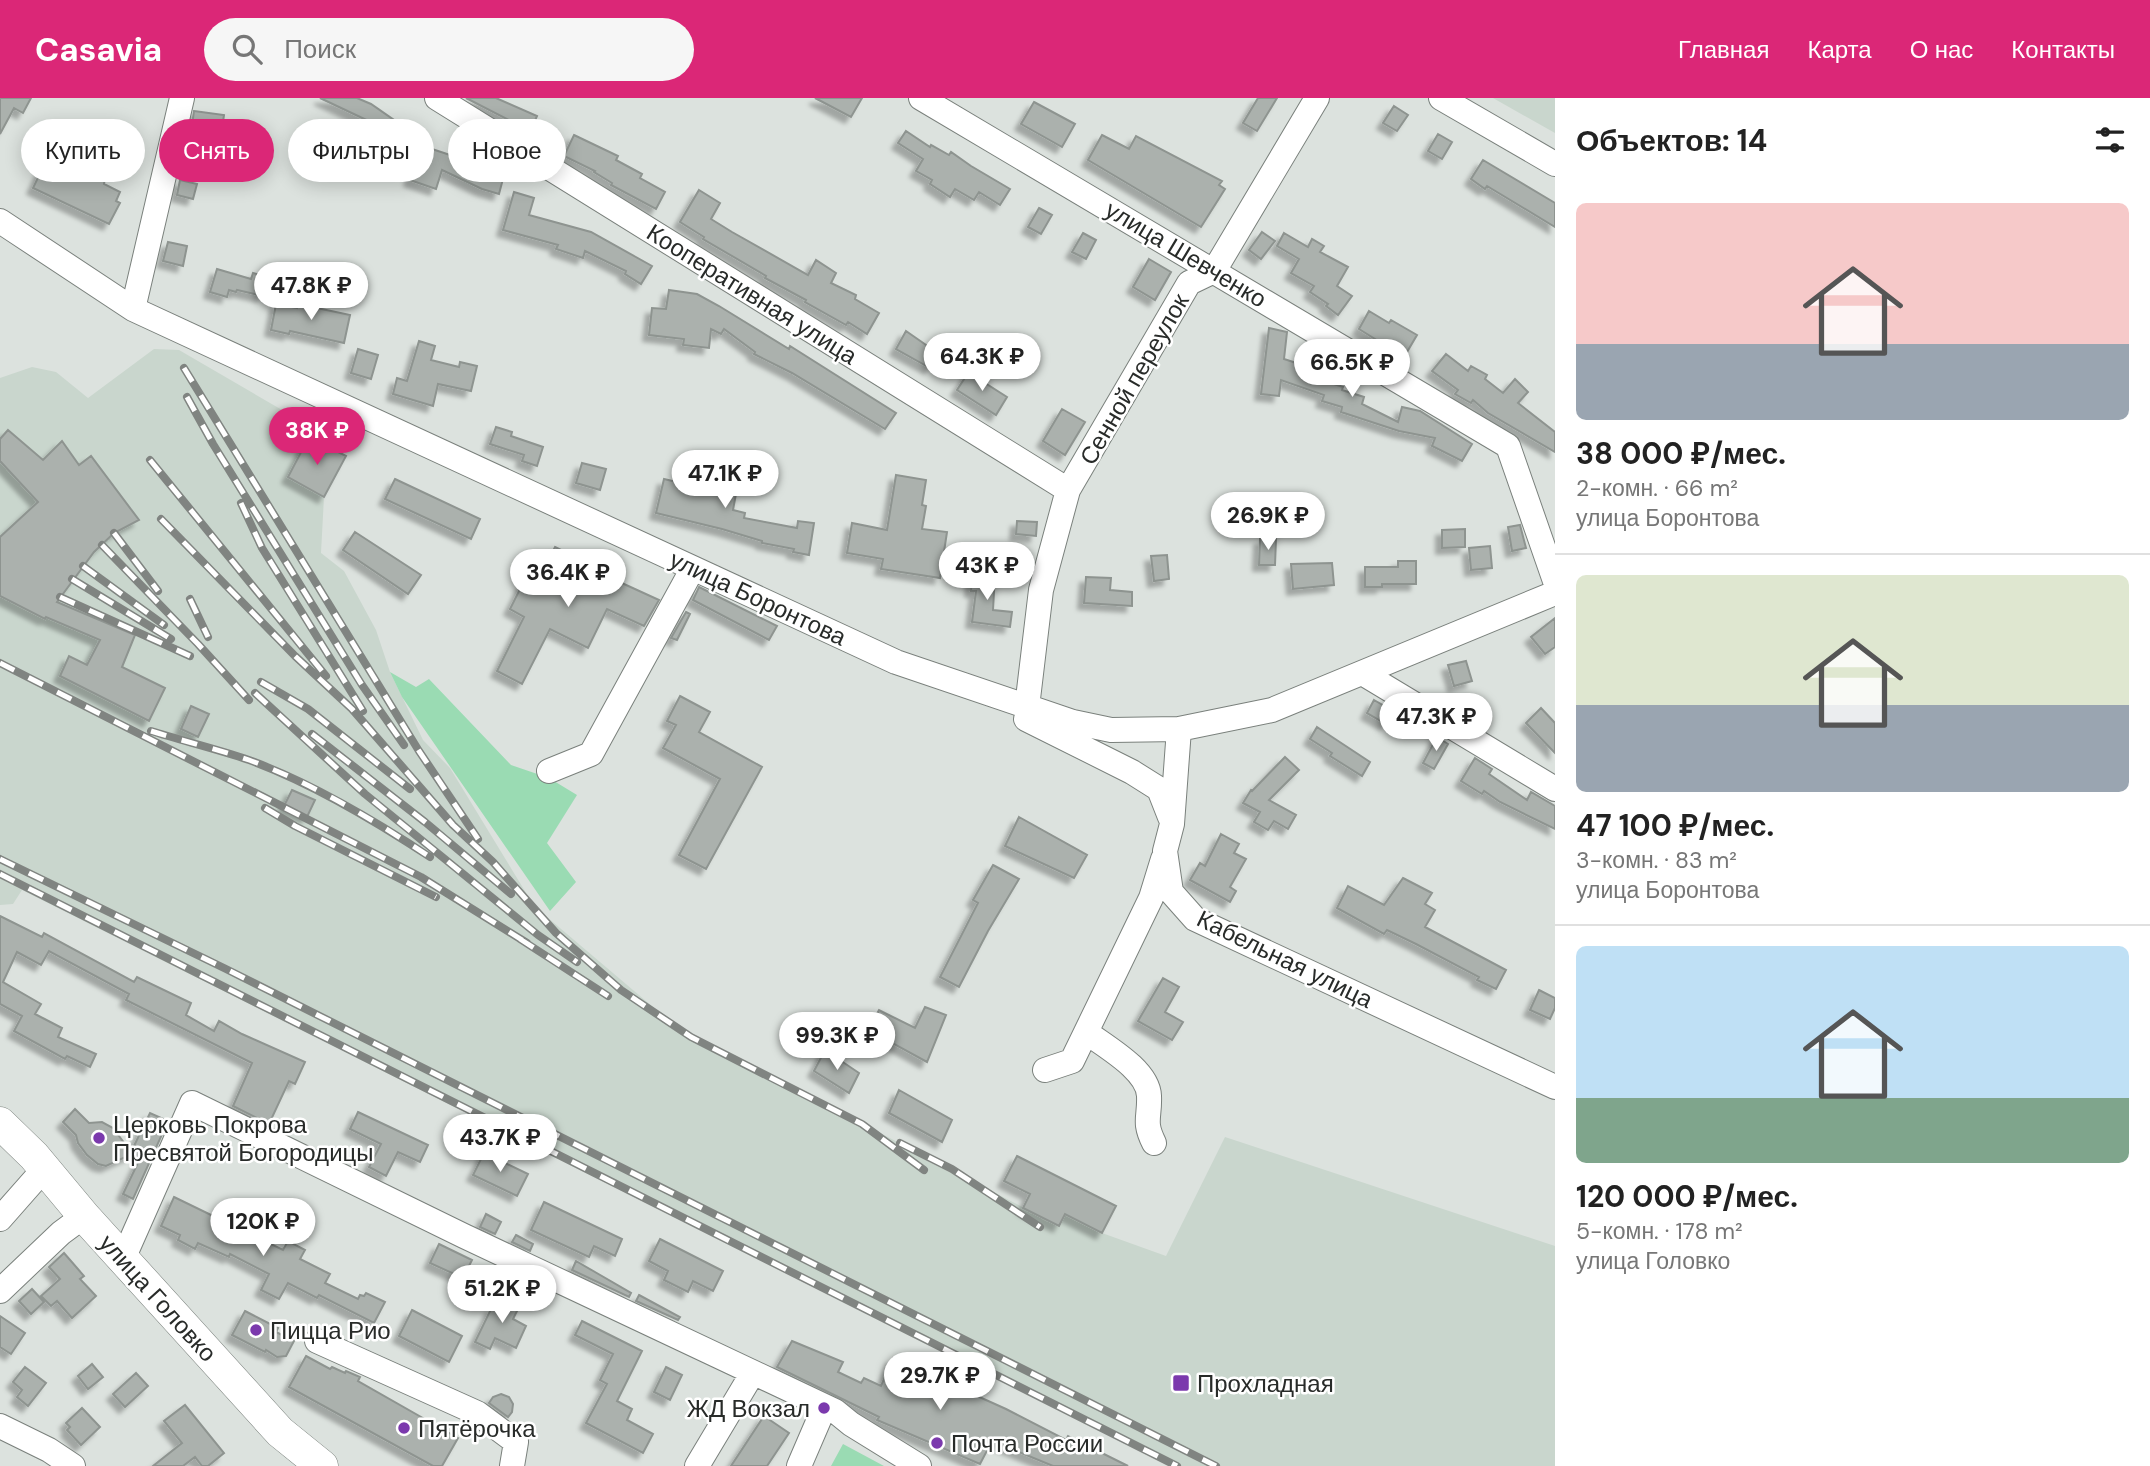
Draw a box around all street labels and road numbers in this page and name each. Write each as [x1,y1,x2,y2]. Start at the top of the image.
street label: улица Шевченко [1100,194,1272,314]
street label: Кооперативная улица [641,217,864,372]
street label: Сенной переулок [1072,287,1196,470]
street label: улица Боронтова [665,544,852,653]
street label: Кабельная улица [1192,903,1379,1015]
street label: улица Головко [93,1228,223,1368]

